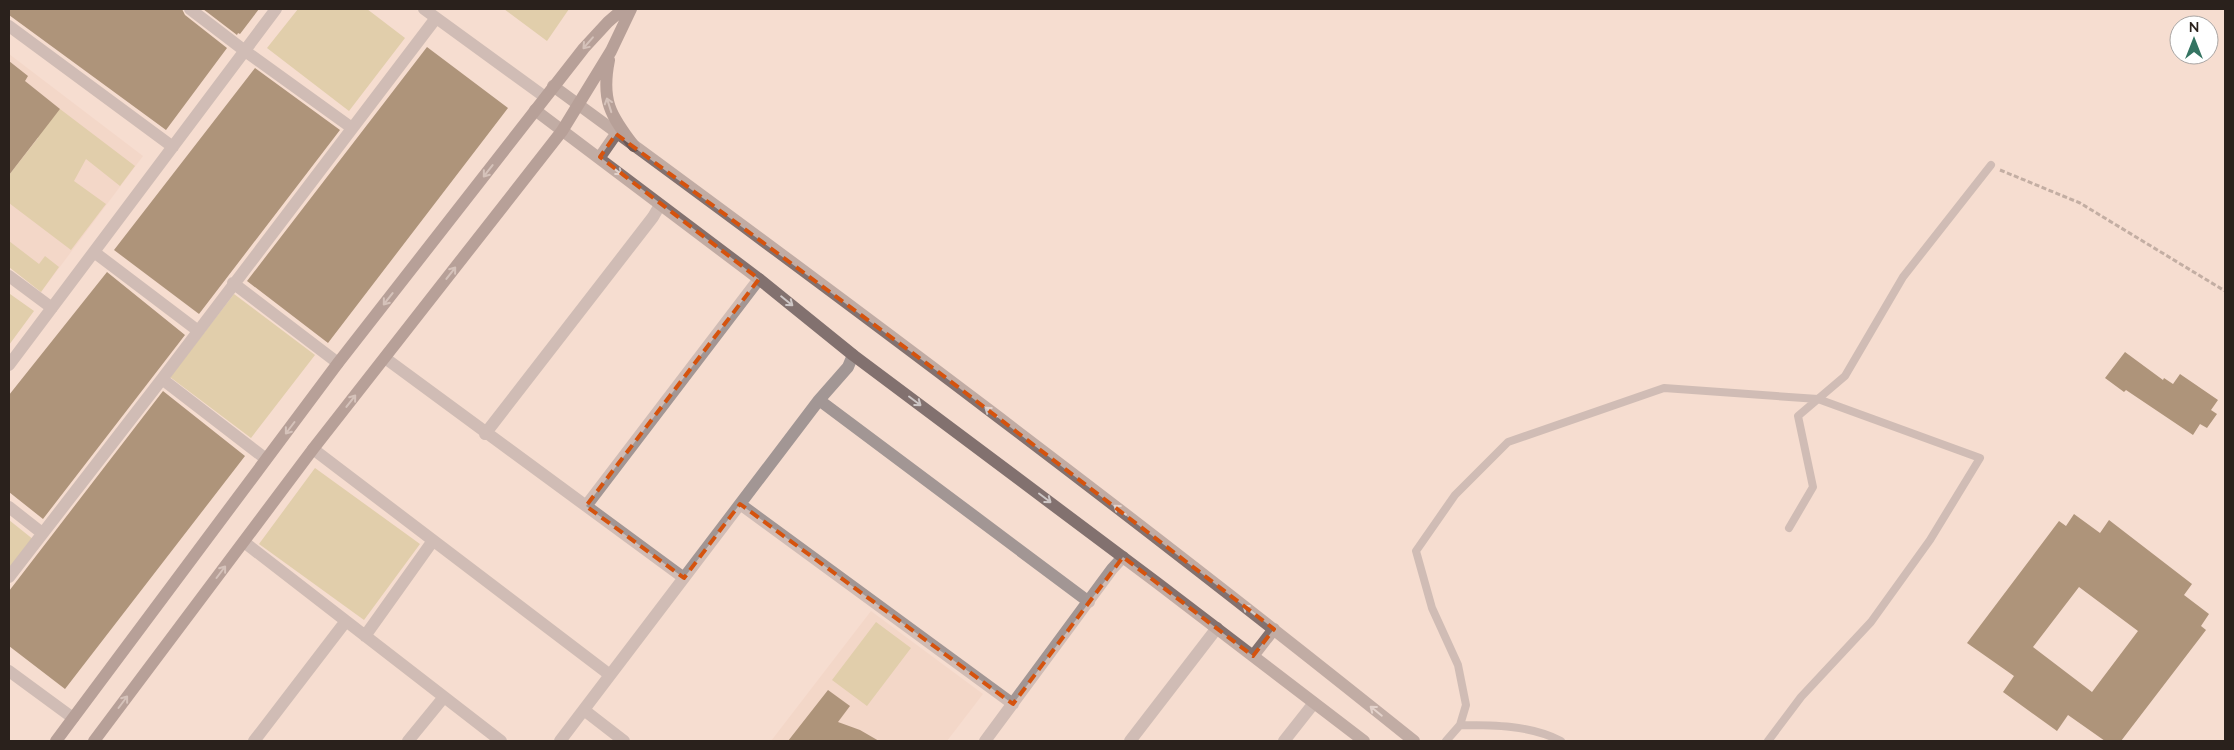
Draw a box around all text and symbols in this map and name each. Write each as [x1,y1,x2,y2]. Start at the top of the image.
north arrow [2169,15,2219,65]
text: N [2189,18,2199,36]
one-way arrow [582,36,594,49]
one-way arrow [603,97,613,113]
one-way arrow [482,164,493,177]
one-way arrow [609,165,622,176]
one-way arrow [445,267,456,280]
one-way arrow [383,292,394,305]
one-way arrow [780,296,793,307]
one-way arrow [345,395,356,408]
one-way arrow [908,396,922,406]
one-way arrow [984,407,998,417]
one-way arrow [285,421,295,435]
one-way arrow [1038,493,1051,504]
one-way arrow [1114,505,1127,516]
one-way arrow [215,566,226,579]
one-way arrow [1243,604,1256,615]
one-way arrow [118,695,128,709]
one-way arrow [1370,705,1383,716]

